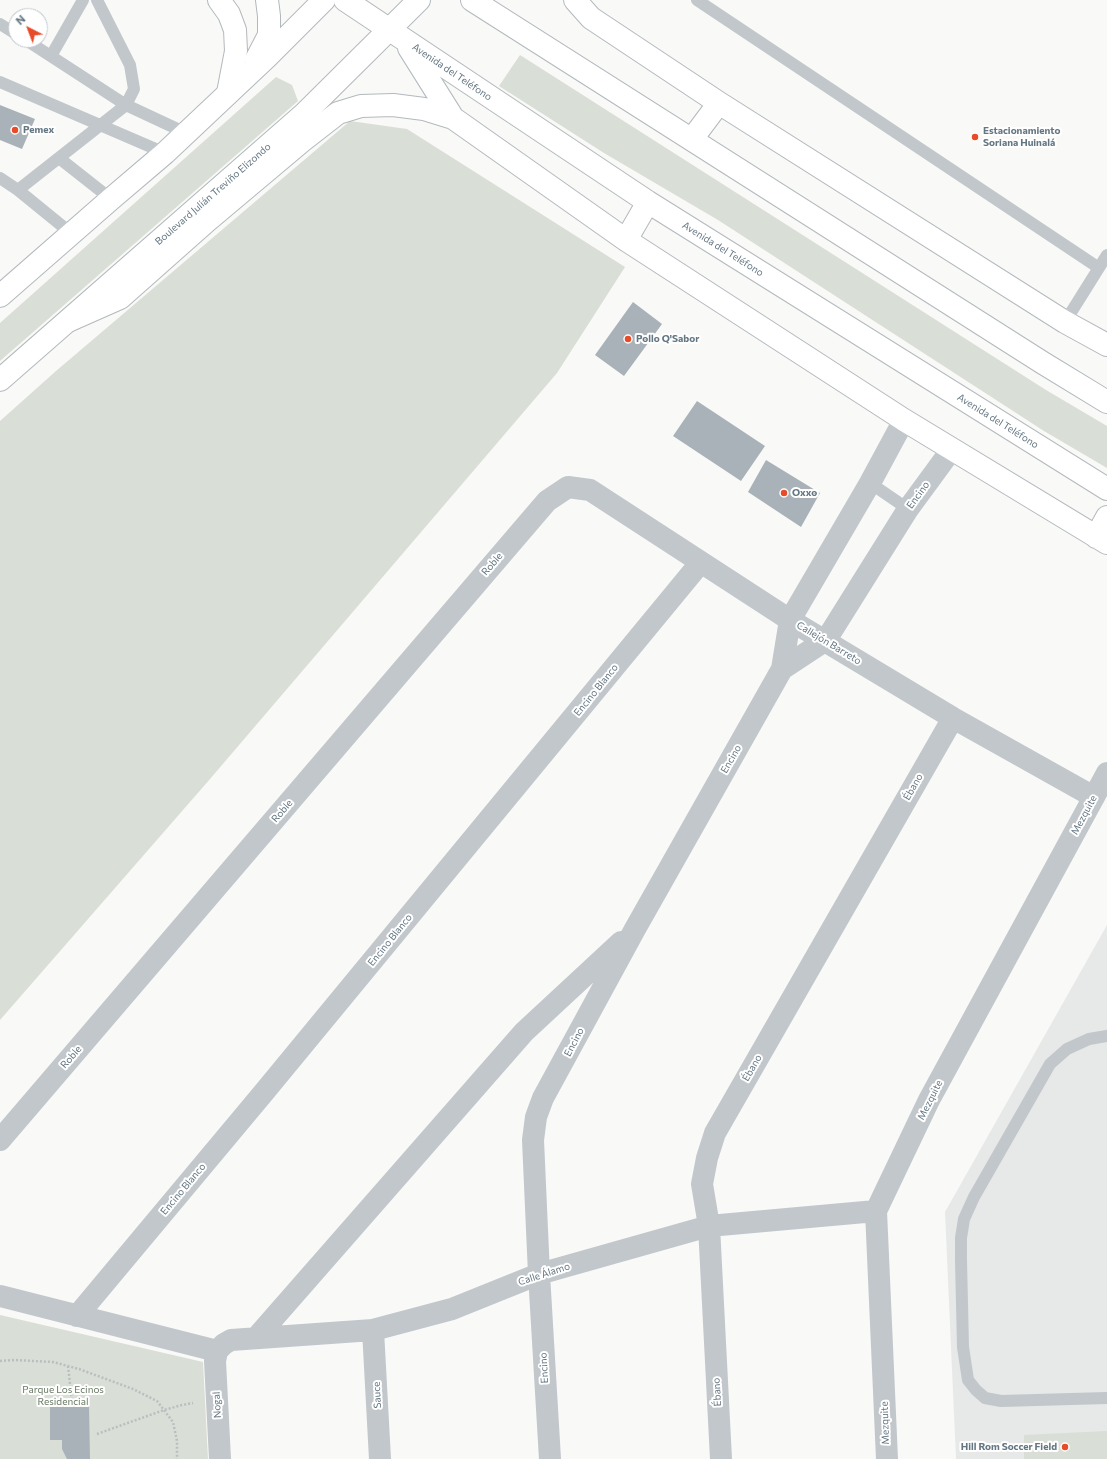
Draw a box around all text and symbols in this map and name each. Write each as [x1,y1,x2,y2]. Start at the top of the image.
north arrow [8,8,48,48]
text: N [13,12,28,27]
street label: Avenida del Teléfono [410,41,494,103]
place label: Pemex [23,124,54,136]
marker: Pemex [10,125,20,135]
place label: Estacionamiento Soriana Huinalá [983,125,1060,148]
marker: Estacionamiento Soriana Huinalá [970,132,980,142]
street label: Boulevard Julián Treviño Elizondo [153,141,273,247]
street label: Avenida del Teléfono [680,219,766,279]
place label: Pollo Q'Sabor [636,333,699,345]
marker: Pollo Q'Sabor [623,334,633,344]
street label: Avenida del Teléfono [955,391,1041,451]
street label: Encino [904,479,932,511]
place label: Oxxo [792,487,817,499]
marker: Oxxo [779,488,789,498]
street label: Roble [479,550,505,578]
street label: Callejón Barreto [794,619,864,667]
street label: Encino Blanco [571,661,621,719]
street label: Encino [718,743,744,775]
street label: Ébano [901,772,925,802]
street label: Mezquite [1069,793,1099,837]
street label: Roble [269,797,295,825]
street label: Encino Blanco [365,911,415,969]
street label: Encino [561,1026,587,1058]
street label: Roble [58,1043,84,1071]
street label: Ébano [740,1053,764,1083]
street label: Mezquite [915,1078,945,1122]
street label: Encino Blanco [158,1161,208,1217]
street label: Calle Álamo [517,1260,571,1288]
street label: Encino [537,1352,551,1384]
street label: Ébano [710,1377,724,1407]
street label: Sauce [370,1381,384,1409]
park label: Parque Los Ecinos Residencial [22,1384,104,1408]
street label: Nogal [210,1391,224,1419]
street label: Mezquite [878,1401,892,1445]
place label: Hill Rom Soccer Field [961,1441,1057,1453]
marker: Hill Rom Soccer Field [1060,1442,1070,1452]

